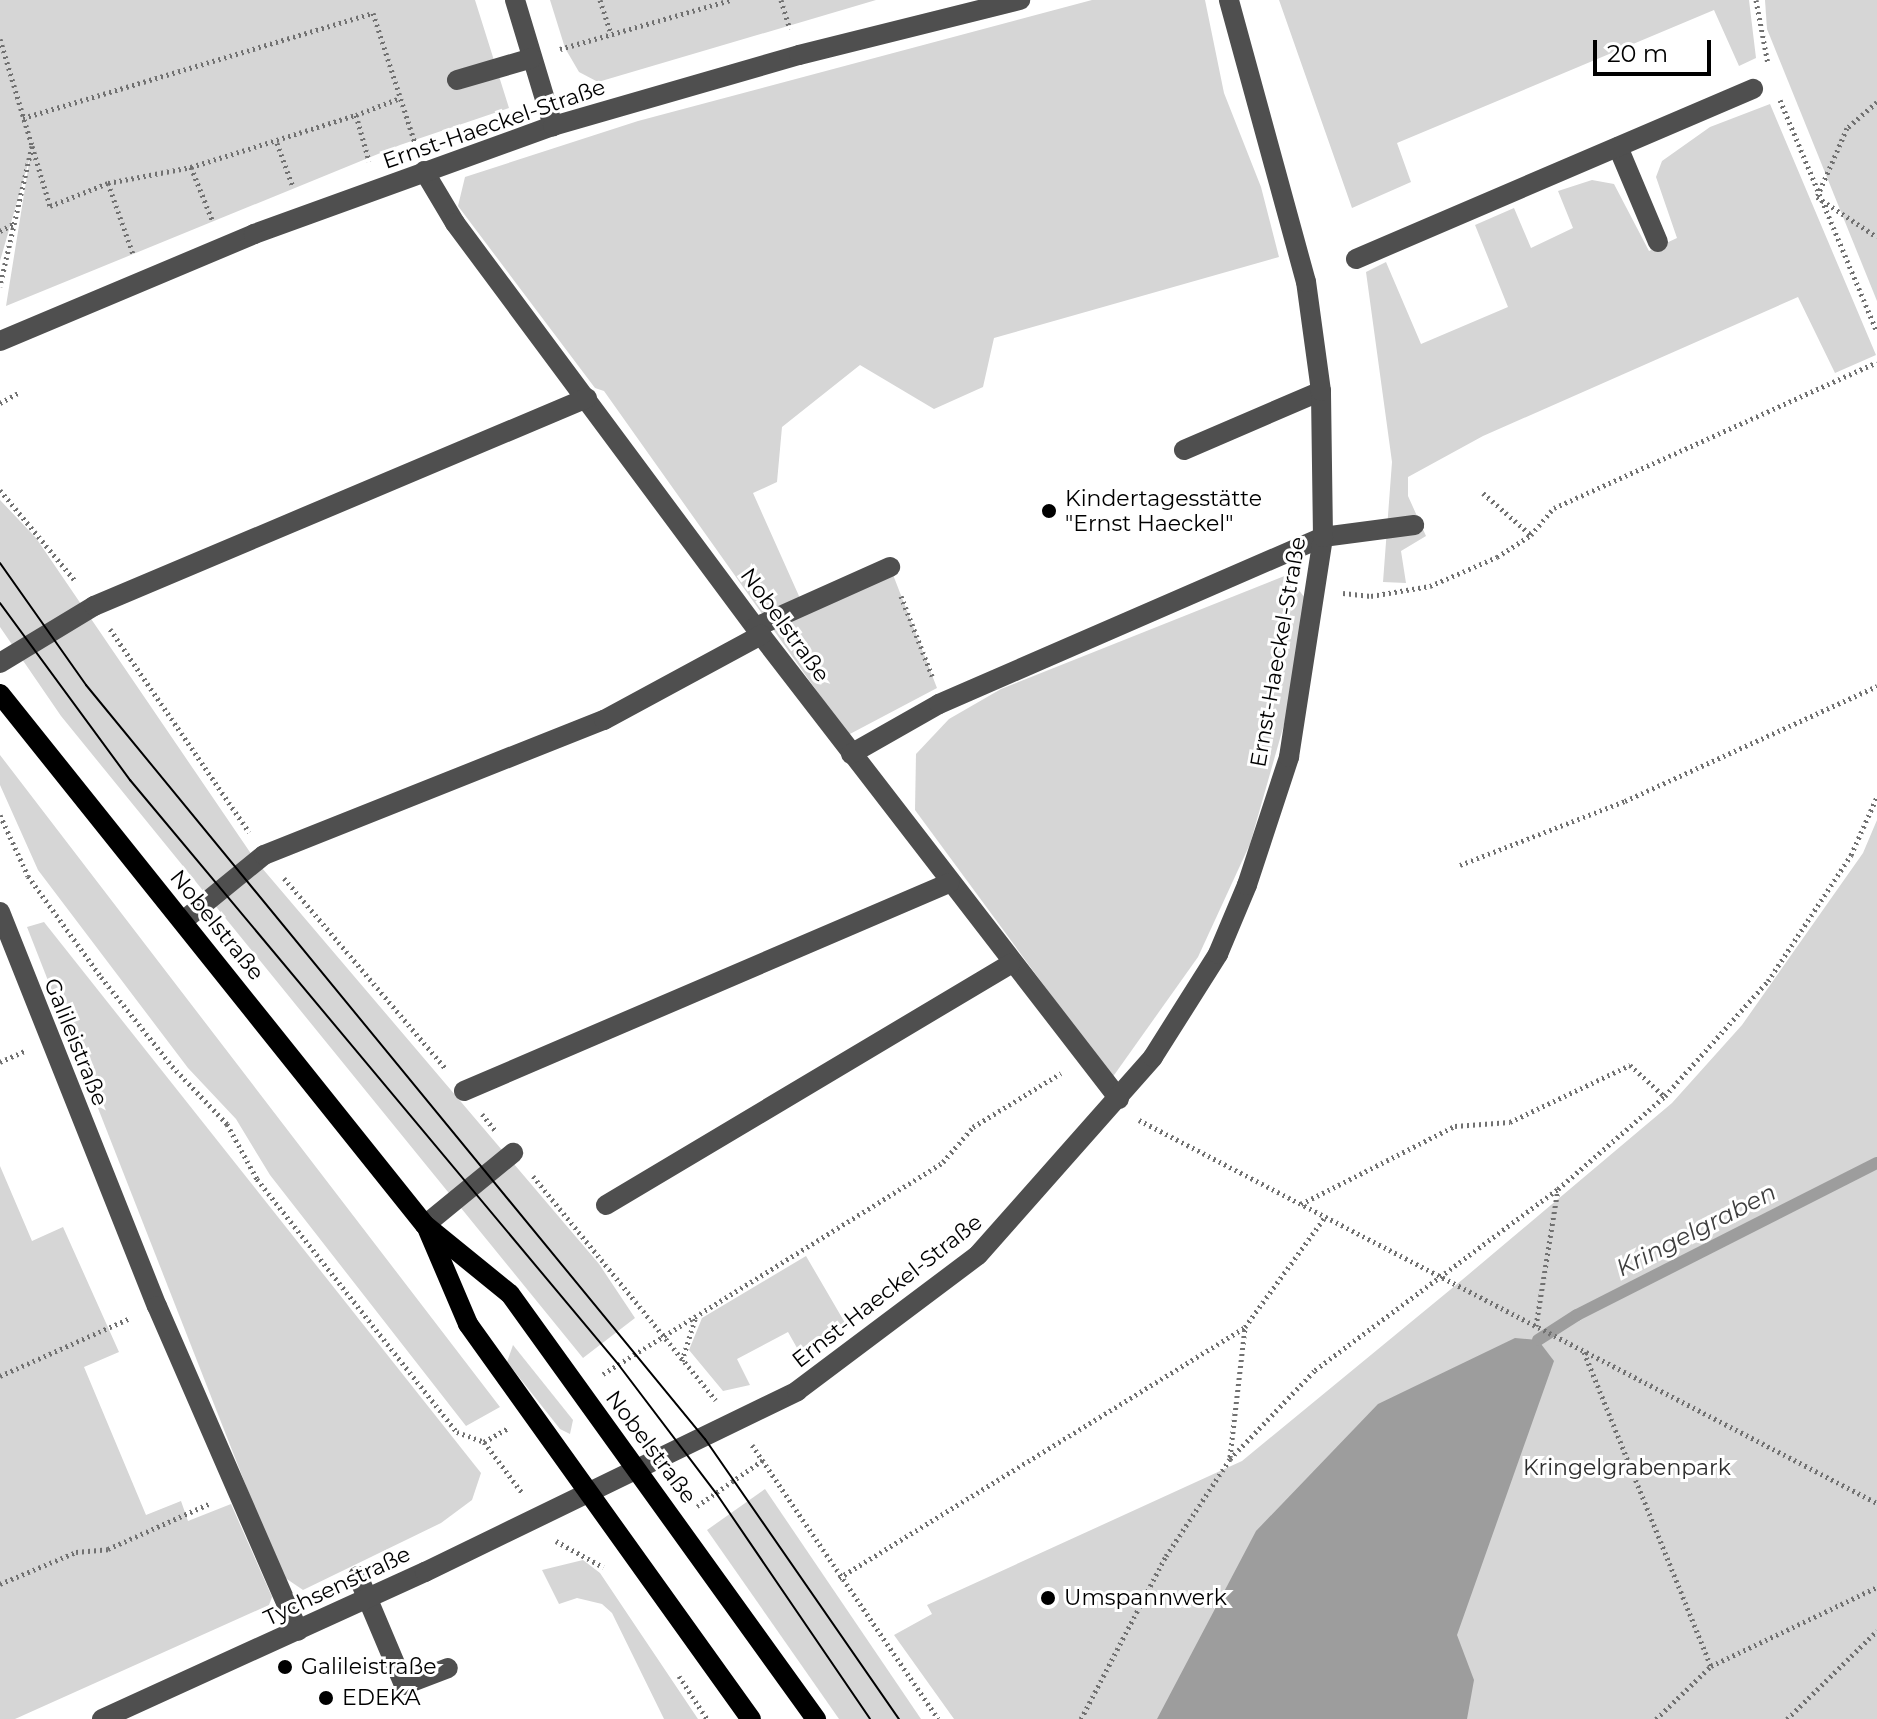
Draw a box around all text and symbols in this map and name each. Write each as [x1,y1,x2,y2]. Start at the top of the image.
scale bar [1597,24,1715,74]
text: 20 m [1607,39,1668,68]
street label: Ernst-Haeckel-Straße [379,73,609,175]
place label: Kindertagesstätte "Ernst Haeckel" [1065,485,1262,536]
marker: Kindertagesstätte "Ernst Haeckel" [1040,502,1058,520]
street label: Ernst-Haeckel-Straße [1245,535,1311,769]
street label: Nobelstraße [735,563,835,687]
street label: Nobelstraße [164,864,270,986]
street label: Galileistraße [38,974,114,1110]
water label: Kringelgraben [1611,1177,1781,1283]
street label: Ernst-Haeckel-Straße [787,1209,987,1373]
street label: Nobelstraße [600,1385,702,1509]
park label: Kringelgrabenpark [1523,1455,1731,1481]
street label: Tychsenstraße [259,1540,415,1632]
place label: Umspannwerk [1064,1585,1227,1611]
marker: Umspannwerk [1039,1589,1057,1607]
place label: Galileistraße [301,1654,437,1680]
marker: Galileistraße [276,1658,294,1676]
place label: EDEKA [342,1685,420,1711]
marker: EDEKA [317,1689,335,1707]

